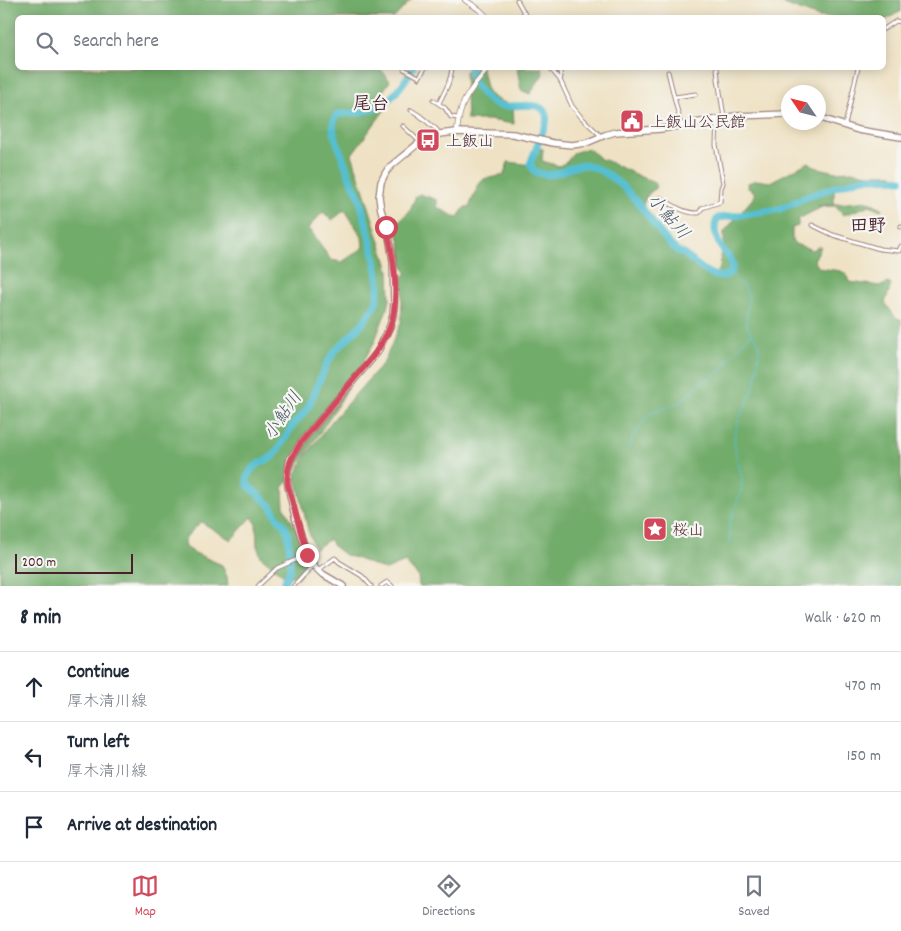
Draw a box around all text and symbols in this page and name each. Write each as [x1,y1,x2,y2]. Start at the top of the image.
search box [15,15,886,70]
icon: search [33,29,61,57]
text: Search here [73,29,159,56]
north arrow [781,85,826,130]
district label: 尾台 [353,93,389,118]
public building icon: 上飯山公民館 [619,108,645,134]
place label: 上飯山公民館 [650,112,746,135]
bus stop icon: 上飯山 [415,127,441,153]
place label: 上飯山 [446,131,494,154]
water label: 小鮎川 [640,189,694,246]
district label: 田野 [850,215,886,240]
route start [375,216,398,239]
water label: 小鮎川 [259,387,310,446]
place icon: 桜山 [642,516,668,542]
place label: 桜山 [672,520,704,543]
route end [296,544,319,567]
scale bar [15,551,132,574]
text: 200 m [22,553,56,573]
text: 8 min [20,604,61,634]
text: Walk · 620 m [805,607,881,630]
text: Continue [67,660,129,687]
icon: ahead [20,673,48,701]
text: 470 m [845,675,881,698]
text: 厚木清川線 [67,691,147,714]
text: Turn left [67,730,130,757]
icon: left [20,743,48,771]
text: 150 m [847,745,881,768]
text: 厚木清川線 [67,761,147,784]
icon: arrive [20,813,48,841]
text: Arrive at destination [67,813,217,840]
tab: Map [131,872,159,922]
tab: Directions [422,872,475,922]
tab: Saved [738,872,770,922]

